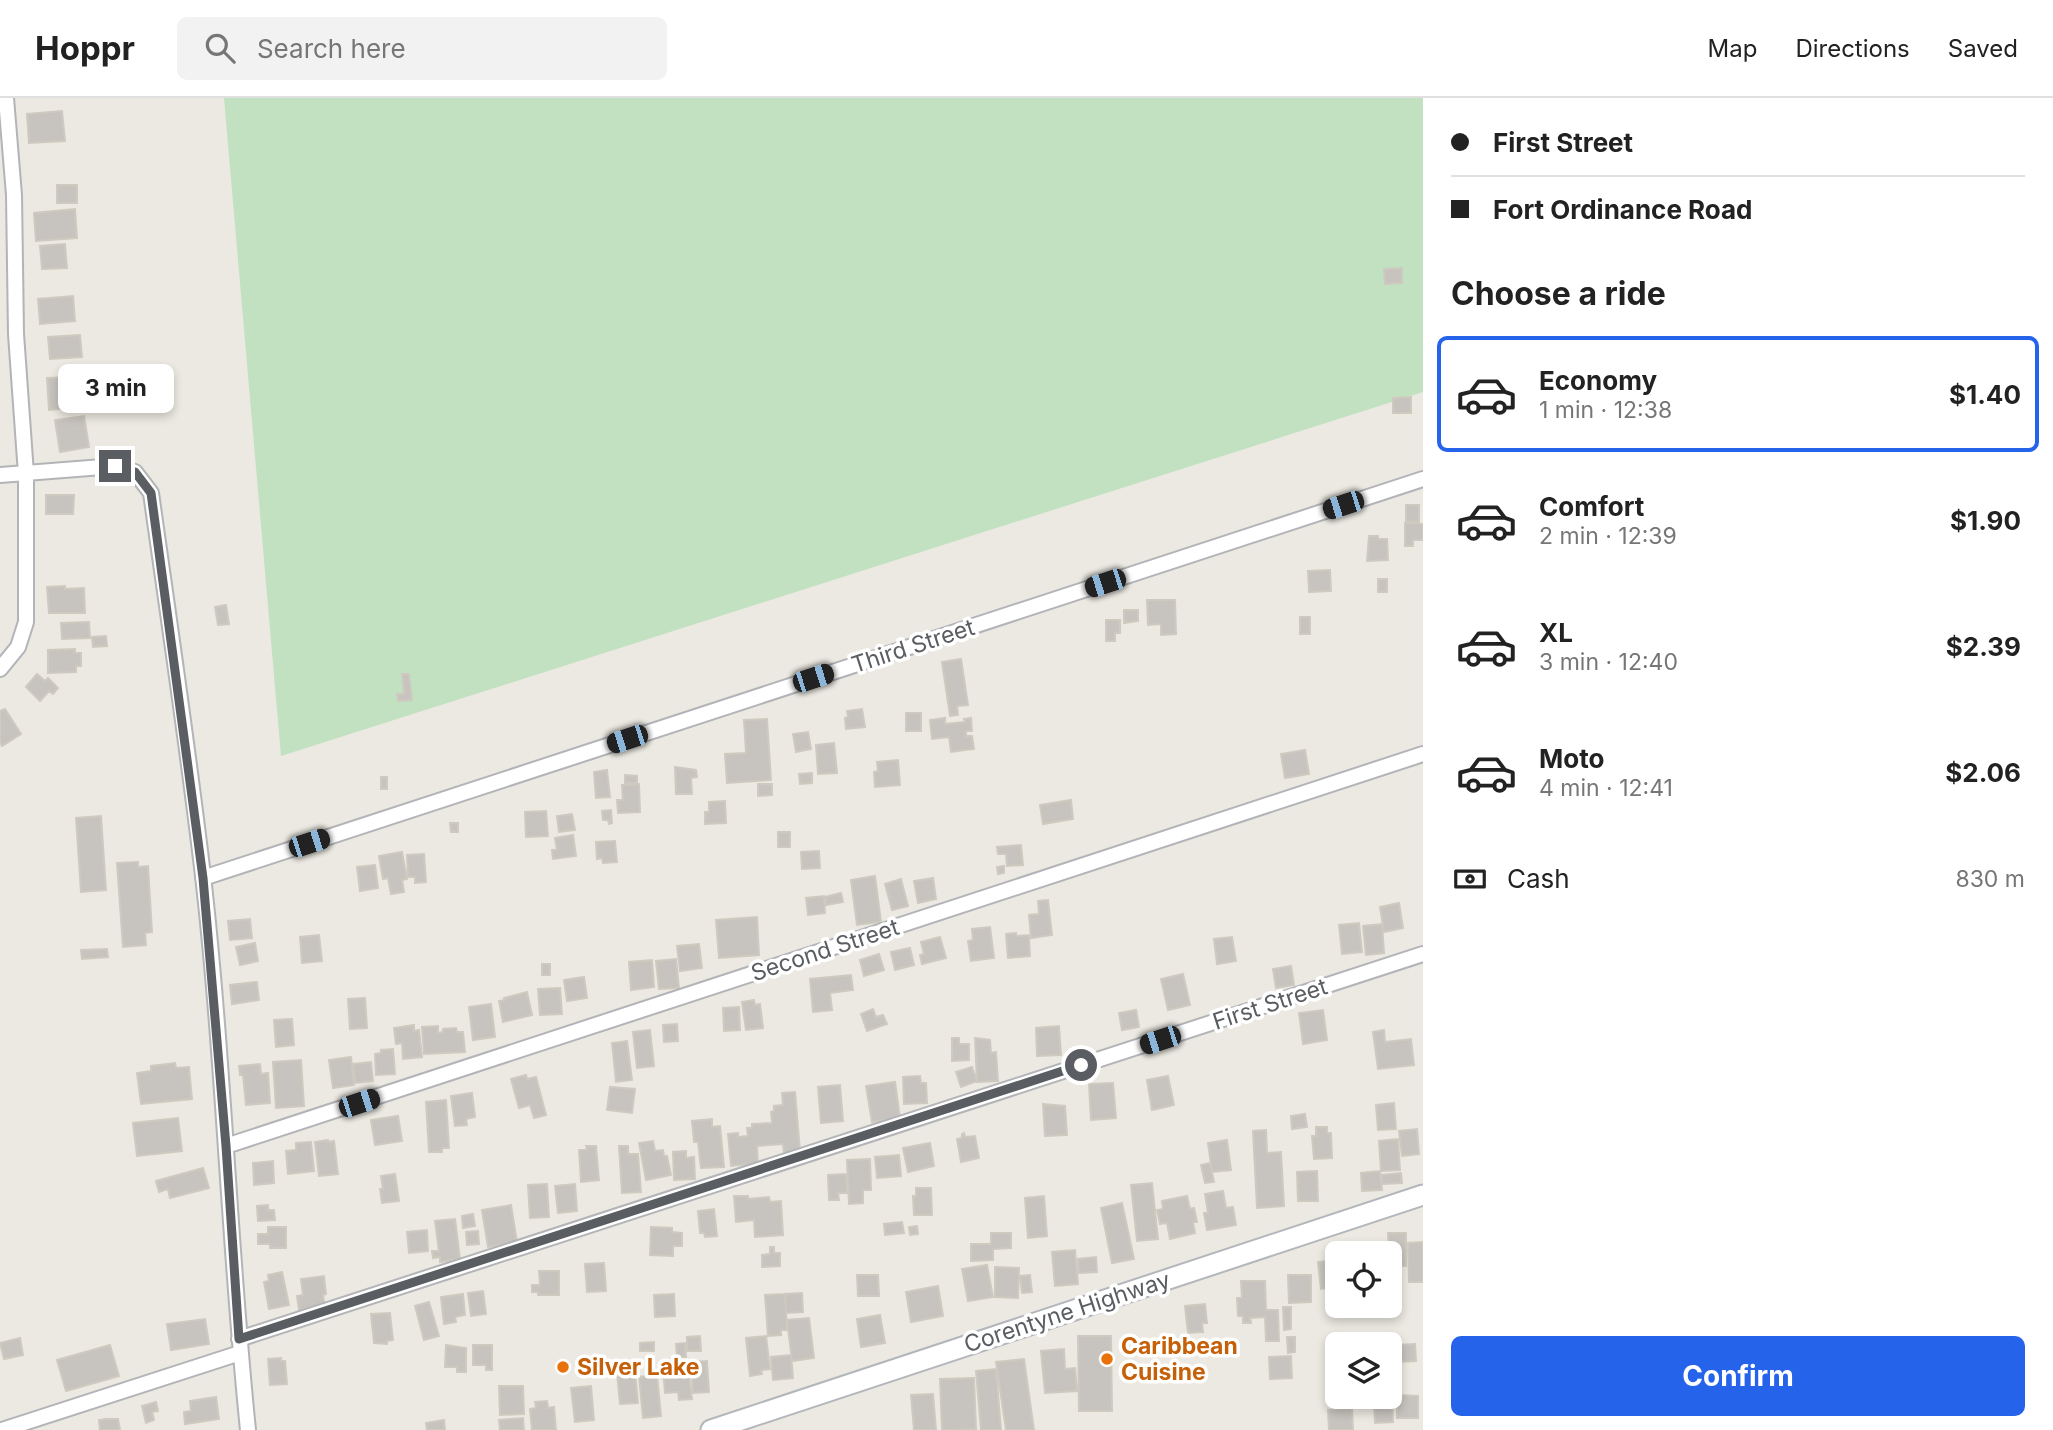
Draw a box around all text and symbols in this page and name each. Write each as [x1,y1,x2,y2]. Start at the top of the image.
search box [177,17,667,80]
text: Hoppr [35,28,135,68]
icon: search [201,29,239,67]
text: Search here [257,33,406,64]
text: Map [1708,34,1757,63]
text: Directions [1795,34,1910,63]
text: Saved [1948,34,2018,63]
text: First Street [1493,127,1633,158]
text: Fort Ordinance Road [1493,194,1753,225]
text: Choose a ride [1451,274,1666,313]
icon: car [1455,363,1518,426]
callout: 3 min [57,364,173,414]
text: Economy [1539,365,1657,396]
text: 3 min [85,374,147,402]
text: $1.40 [1949,379,2021,410]
text: 1 min · 12:38 [1539,396,1672,424]
route end [99,450,131,482]
car [1320,489,1367,521]
icon: car [1455,489,1518,552]
text: Comfort [1539,491,1644,522]
text: $1.90 [1950,505,2021,536]
text: 2 min · 12:39 [1539,522,1677,550]
car [1082,567,1129,599]
street label: Third Street [848,613,979,679]
icon: car [1455,615,1518,678]
text: XL [1539,617,1573,648]
text: $2.39 [1946,631,2021,662]
text: 3 min · 12:40 [1539,648,1678,676]
car [790,662,837,694]
car [604,723,651,755]
icon: car [1455,741,1518,804]
text: Moto [1539,743,1604,774]
text: $2.06 [1945,757,2021,788]
text: 4 min · 12:41 [1539,774,1673,802]
car [286,827,333,859]
icon: cash [1451,860,1489,898]
text: Cash [1507,863,1570,894]
text: 830 m [1955,865,2025,893]
street label: Second Street [747,913,903,987]
street label: First Street [1209,972,1331,1036]
car [1137,1024,1184,1056]
route start [1065,1049,1097,1081]
car [336,1087,383,1119]
map controls [1325,1241,1402,1409]
button: locate [1325,1241,1402,1318]
street label: Corentyne Highway [960,1265,1174,1359]
place label: Caribbean Cuisine [1121,1332,1238,1386]
button: layers [1325,1332,1402,1409]
button: Confirm [1451,1336,2025,1416]
marker: Caribbean Cuisine [1099,1351,1115,1367]
place label: Silver Lake [577,1353,700,1381]
marker: Silver Lake [555,1359,571,1375]

